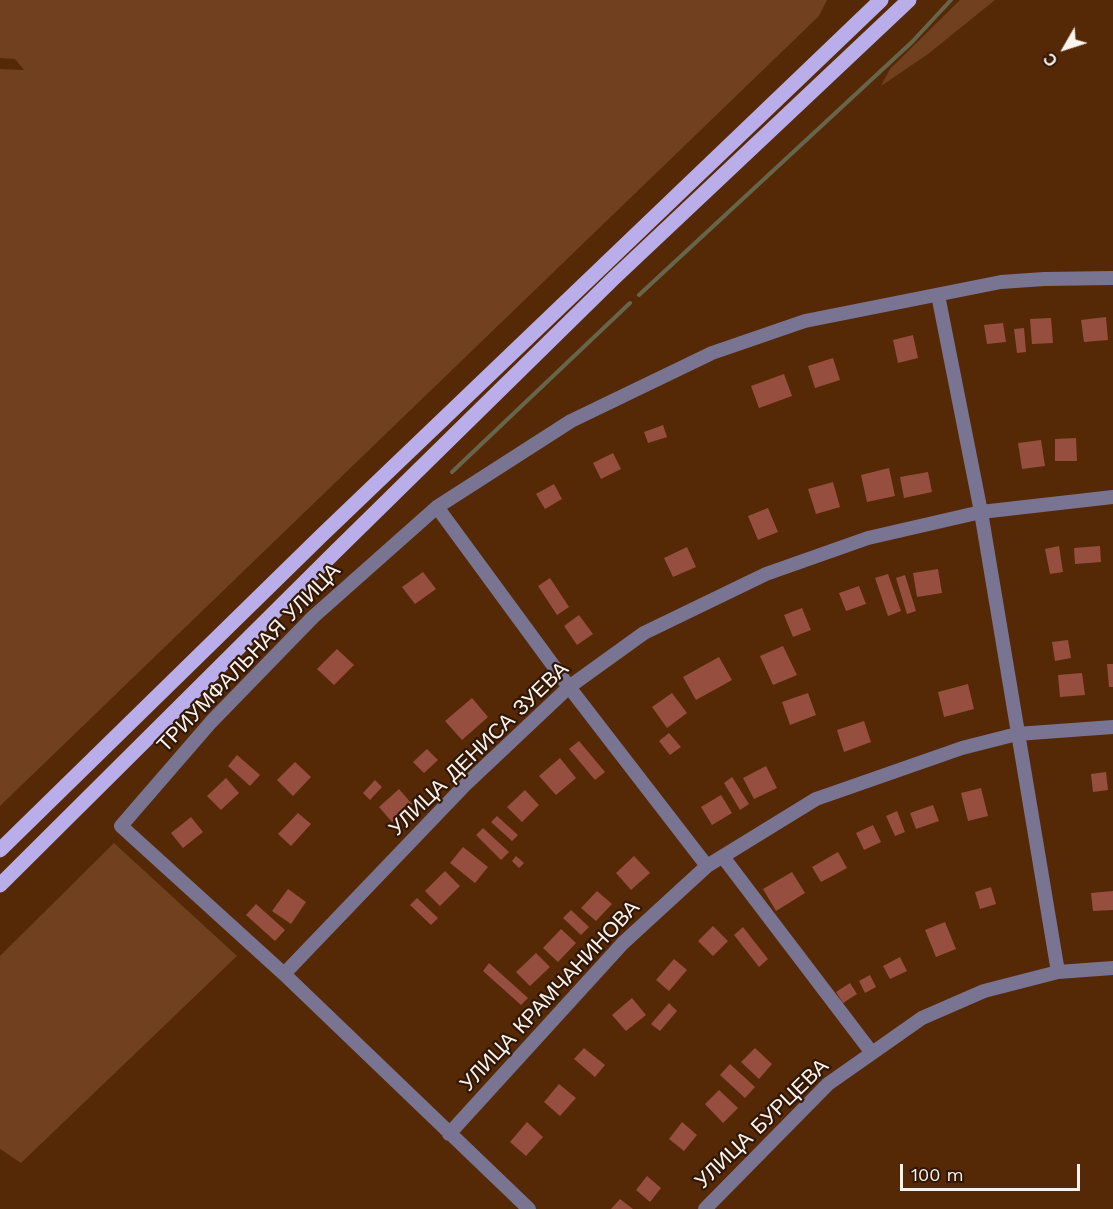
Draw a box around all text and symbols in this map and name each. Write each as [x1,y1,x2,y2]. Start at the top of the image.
north arrow [1035,18,1095,78]
text: С [1040,49,1062,70]
street label: ТРИУМФАЛЬНАЯ УЛИЦА [152,558,346,758]
street label: УЛИЦА ДЕНИСА ЗУЕВА [384,657,574,841]
street label: УЛИЦА КРАМЧАНИНОВА [455,895,645,1097]
street label: УЛИЦА БУРЦЕВА [690,1054,834,1194]
scale bar [903,1152,1083,1190]
text: 100 m [911,1164,964,1185]

